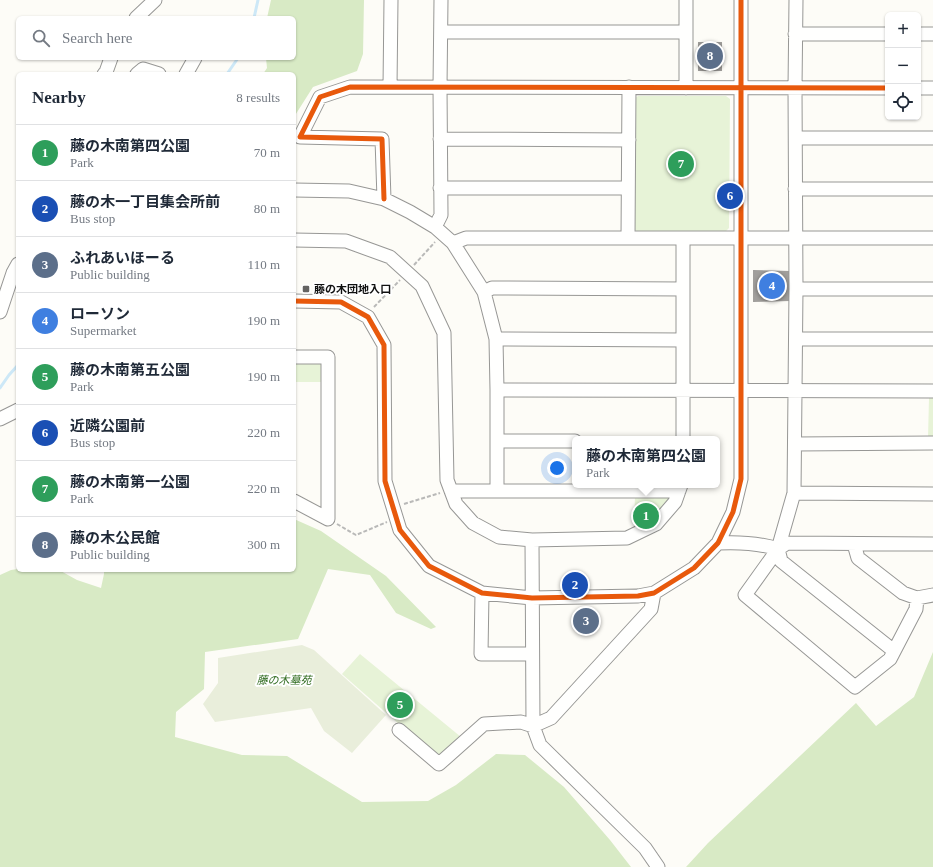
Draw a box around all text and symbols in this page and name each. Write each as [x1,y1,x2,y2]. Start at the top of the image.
map controls [885,12,921,120]
button: + [885,12,921,48]
search box [16,16,296,60]
icon: search [30,27,52,49]
text: Search here [62,30,132,46]
pin: 8 [697,41,723,71]
button: − [885,48,921,84]
button: locate [885,84,921,120]
text: Nearby [32,88,86,107]
text: 8 results [236,90,280,105]
text: 藤の木南第四公園 [70,138,190,154]
text: 1 [42,145,48,160]
text: 70 m [254,145,280,160]
pin: 7 [668,149,694,179]
text: Park [70,155,94,170]
pin: 6 [717,181,743,211]
text: 藤の木一丁目集会所前 [70,194,220,210]
text: 2 [42,201,48,216]
text: 80 m [254,201,280,216]
text: Bus stop [70,211,115,226]
text: ふれあいほーる [70,250,175,266]
text: 3 [42,257,48,272]
text: 110 m [248,257,280,272]
text: Public building [70,267,150,282]
pin: 4 [759,271,785,301]
place label: 藤の木団地入口 [314,283,391,295]
marker: 藤の木団地入口 [301,284,311,294]
text: ローソン [70,306,130,322]
text: 4 [42,313,48,328]
text: 190 m [247,313,280,328]
text: Supermarket [70,323,136,338]
text: 藤の木南第五公園 [70,362,190,378]
text: 5 [42,369,48,384]
text: 190 m [247,369,280,384]
text: Park [70,379,94,394]
text: 近隣公園前 [70,418,145,434]
text: 6 [42,425,48,440]
text: 220 m [247,425,280,440]
text: Bus stop [70,435,115,450]
popup [572,436,720,488]
text: 藤の木南第四公園 [586,448,706,464]
your location [547,458,567,478]
text: Park [586,465,610,480]
text: 藤の木南第一公園 [70,474,190,490]
text: 7 [42,481,48,496]
text: 220 m [247,481,280,496]
text: Park [70,491,94,506]
pin: 1 [633,501,659,531]
text: 藤の木公民館 [70,530,160,546]
text: 8 [42,537,48,552]
text: 300 m [247,537,280,552]
text: Public building [70,547,150,562]
pin: 2 [562,570,588,600]
pin: 3 [573,606,599,636]
park label: 藤の木墓苑 [257,674,313,686]
pin: 5 [387,690,413,720]

